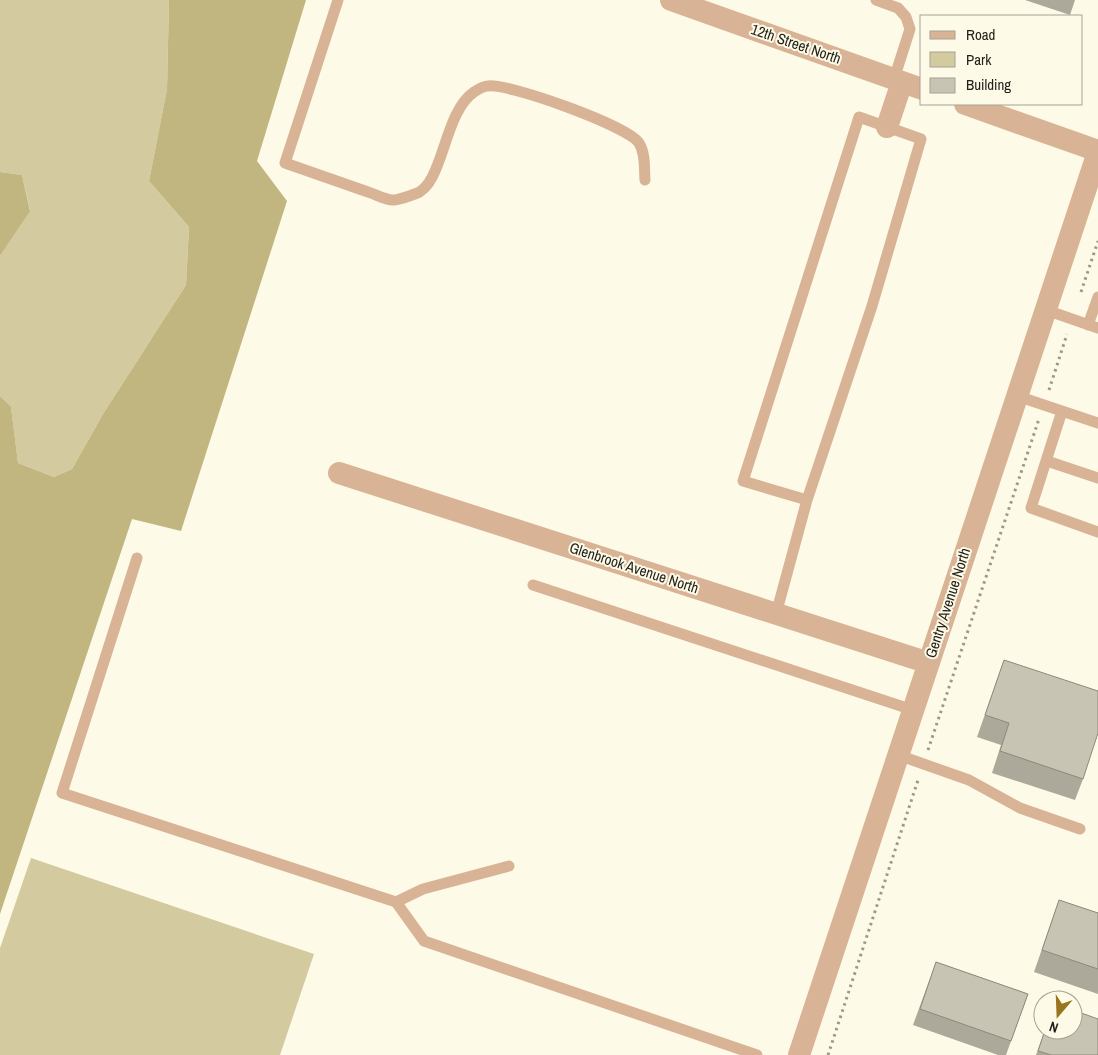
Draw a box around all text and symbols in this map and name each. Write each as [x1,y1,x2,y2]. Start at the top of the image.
legend [920,15,1083,105]
street label: 12th Street North [748,18,844,69]
text: Road [966,24,995,45]
text: Park [966,49,992,70]
text: Building [966,74,1011,95]
street label: Glenbrook Avenue North [567,537,701,598]
street label: Gentry Avenue North [920,545,975,661]
north arrow [1033,990,1083,1040]
text: N [1047,1017,1061,1037]

